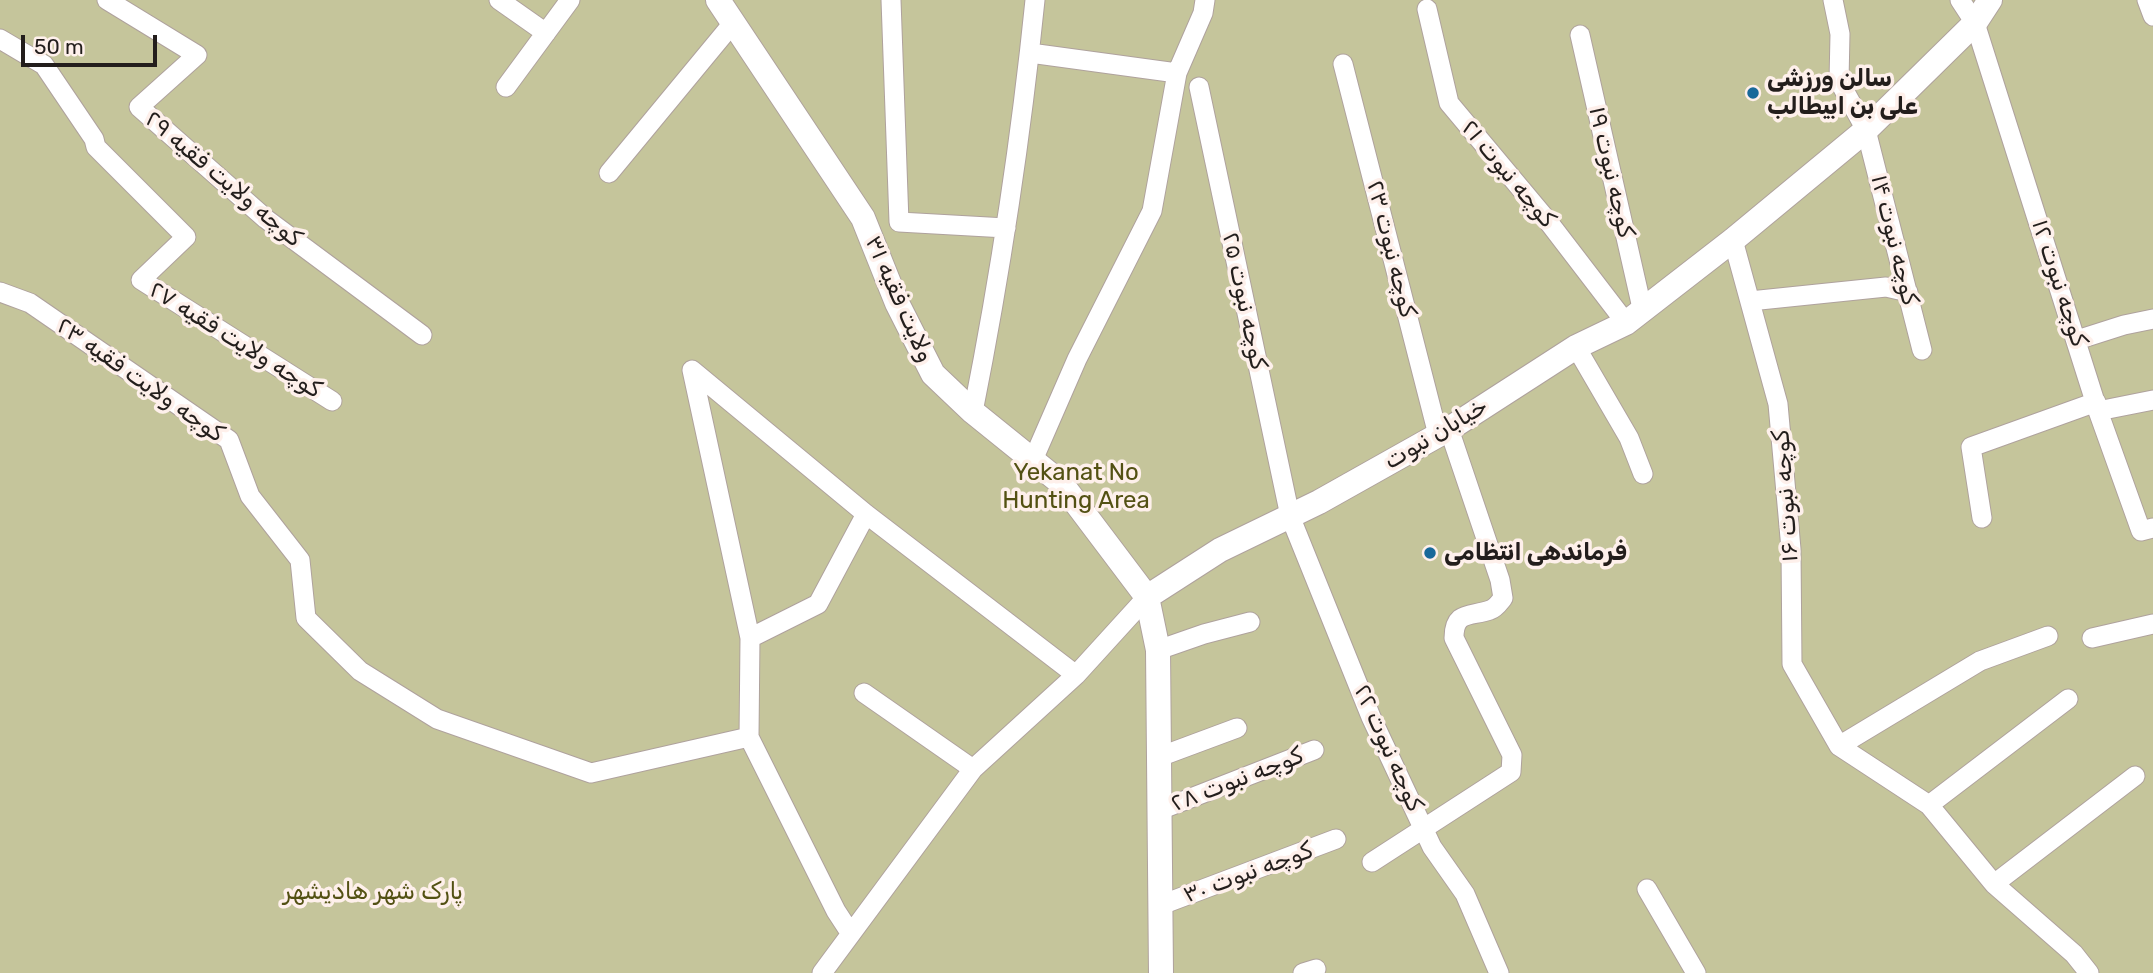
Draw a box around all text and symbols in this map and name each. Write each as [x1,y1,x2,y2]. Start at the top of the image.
scale bar [24,21,161,65]
text: 50 m [34,34,84,59]
place label: سالن ورزشی علی بن ابیطالب [1767,65,1918,121]
marker: سالن ورزشی علی بن ابیطالب [1745,85,1761,101]
street label: کوچه نبوت ۱۹ [1582,104,1640,240]
street label: کوچه ولایت فقیه ۲۹ [139,105,307,253]
street label: کوچه نبوت ۲۱ [1455,114,1561,234]
street label: کوچه نبوت ۱۴ [1864,172,1924,308]
street label: کوچه نبوت ۲۳ [1360,178,1422,320]
street label: کوچه نبوت ۱۲ [2025,216,2093,350]
street label: کوچه نبوت ۲۵ [1215,230,1273,372]
street label: ولایت فقیه ۳۱ [858,231,940,367]
street label: کوچه ولایت فقیه ۲۷ [144,275,326,405]
street label: کوچه ولایت فقیه ۲۳ [51,311,229,449]
street label: خیابان نبوت [1379,392,1493,476]
street label: کوچه نبوت ۱۶ [1767,429,1805,563]
park label: Yekanat No Hunting Area [1002,459,1150,515]
place label: فرماندهی انتظامی [1444,539,1627,567]
marker: فرماندهی انتظامی [1422,545,1438,561]
street label: کوچه نبوت ۲۲ [1347,680,1429,816]
street label: کوچه نبوت ۲۸ [1167,742,1307,818]
street label: کوچه نبوت ۳۰ [1179,836,1317,910]
park label: پارک شهر هادیشهر [283,878,463,906]

